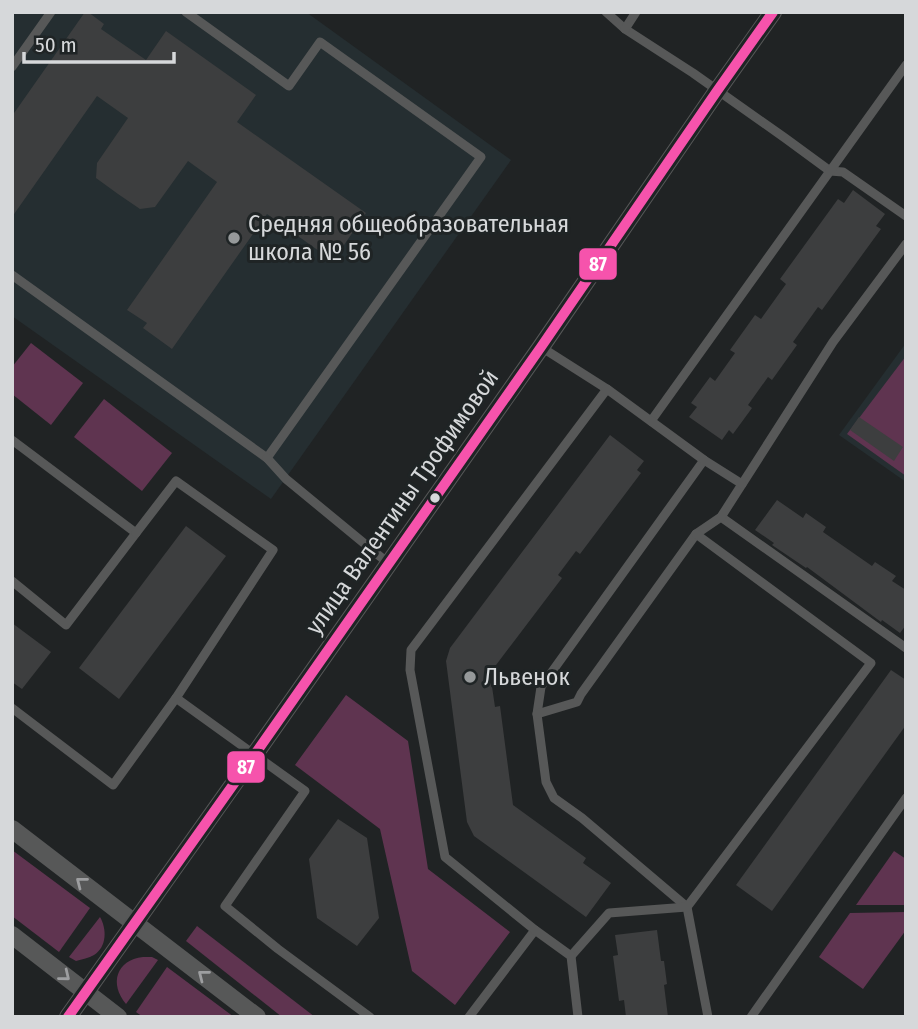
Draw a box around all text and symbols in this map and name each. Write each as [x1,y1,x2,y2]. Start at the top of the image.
scale bar [24,21,175,65]
text: 50 m [35,32,77,58]
place label: Средняя общеобразовательная школа № 56 [248,210,569,266]
marker: Средняя общеобразовательная школа № 56 [226,230,242,246]
line badge: 87 [578,247,618,281]
text: 87 [589,253,607,276]
street label: улица Валентины Трофимовой [300,364,504,640]
unlabelled marker [428,491,442,505]
place label: Львенок [484,663,570,691]
marker: Львенок [462,669,478,685]
line badge: 87 [226,750,266,784]
text: 87 [237,756,255,779]
one-way arrow [76,877,89,890]
one-way arrow [57,968,70,980]
one-way arrow [198,970,211,983]

